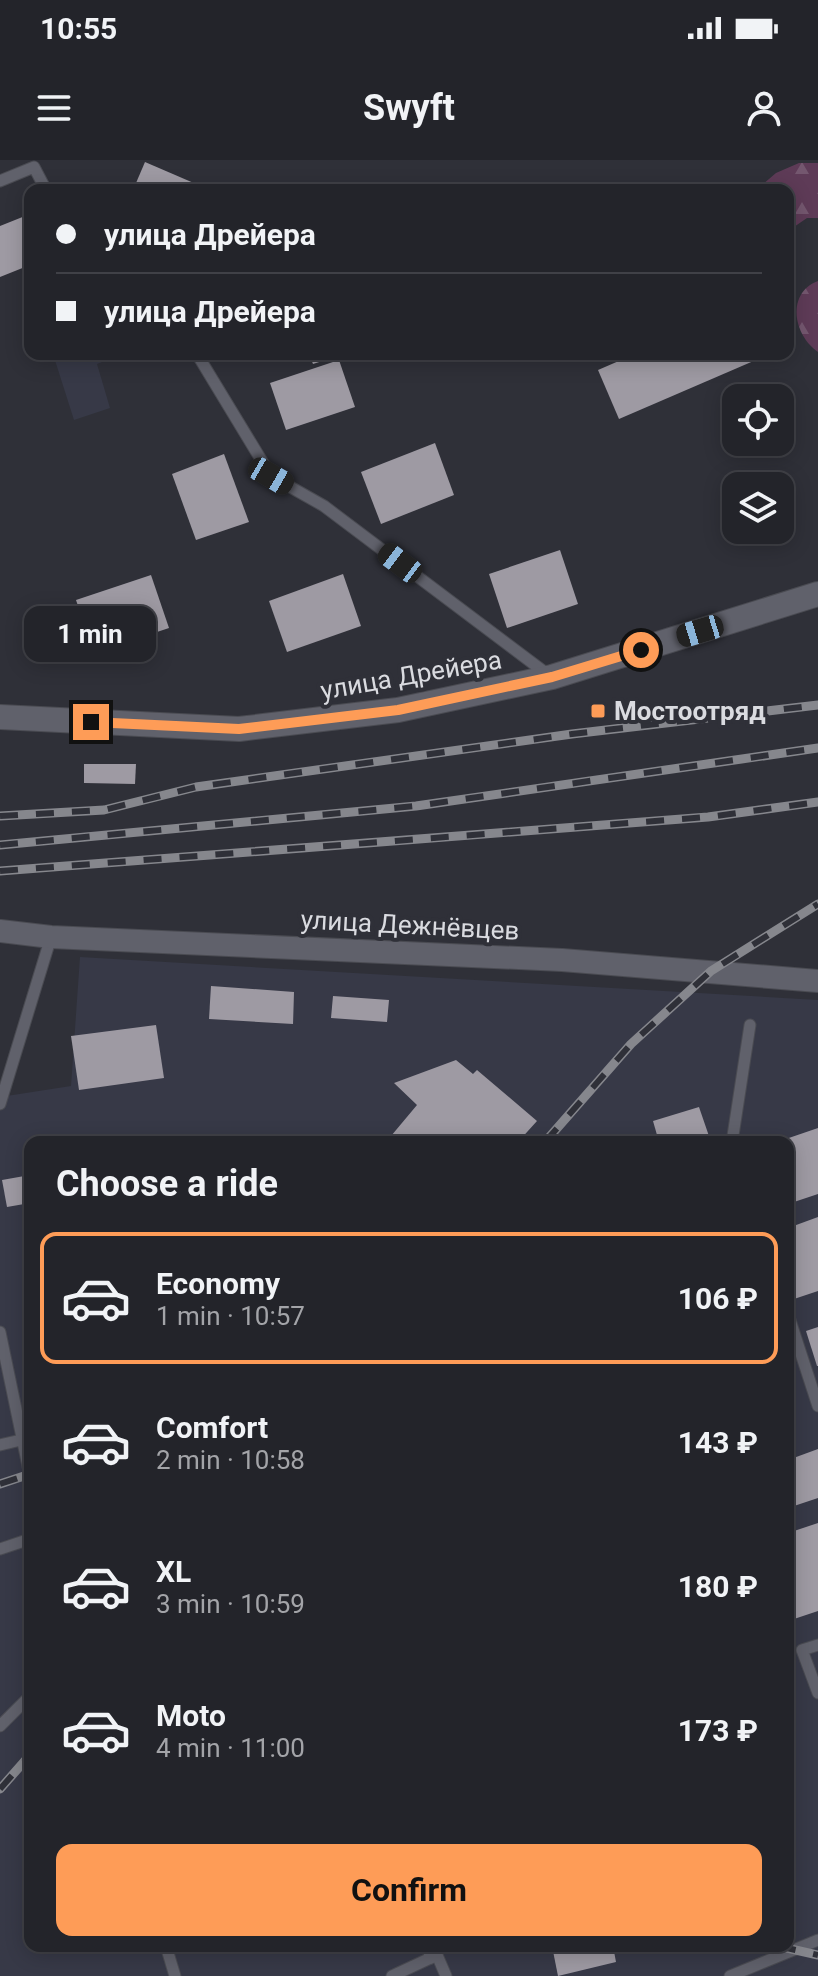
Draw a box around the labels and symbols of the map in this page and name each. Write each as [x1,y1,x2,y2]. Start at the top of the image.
car [244,454,298,498]
car [374,539,426,587]
callout: 1 min [25,606,157,662]
car [674,613,726,649]
route start [623,632,659,668]
street label: улица Дрейера [318,644,504,706]
place label: Мостоотряд [614,696,766,726]
marker: Мостоотряд [589,702,607,720]
route end [73,704,109,740]
street label: улица Дежнёвцев [300,904,520,946]

